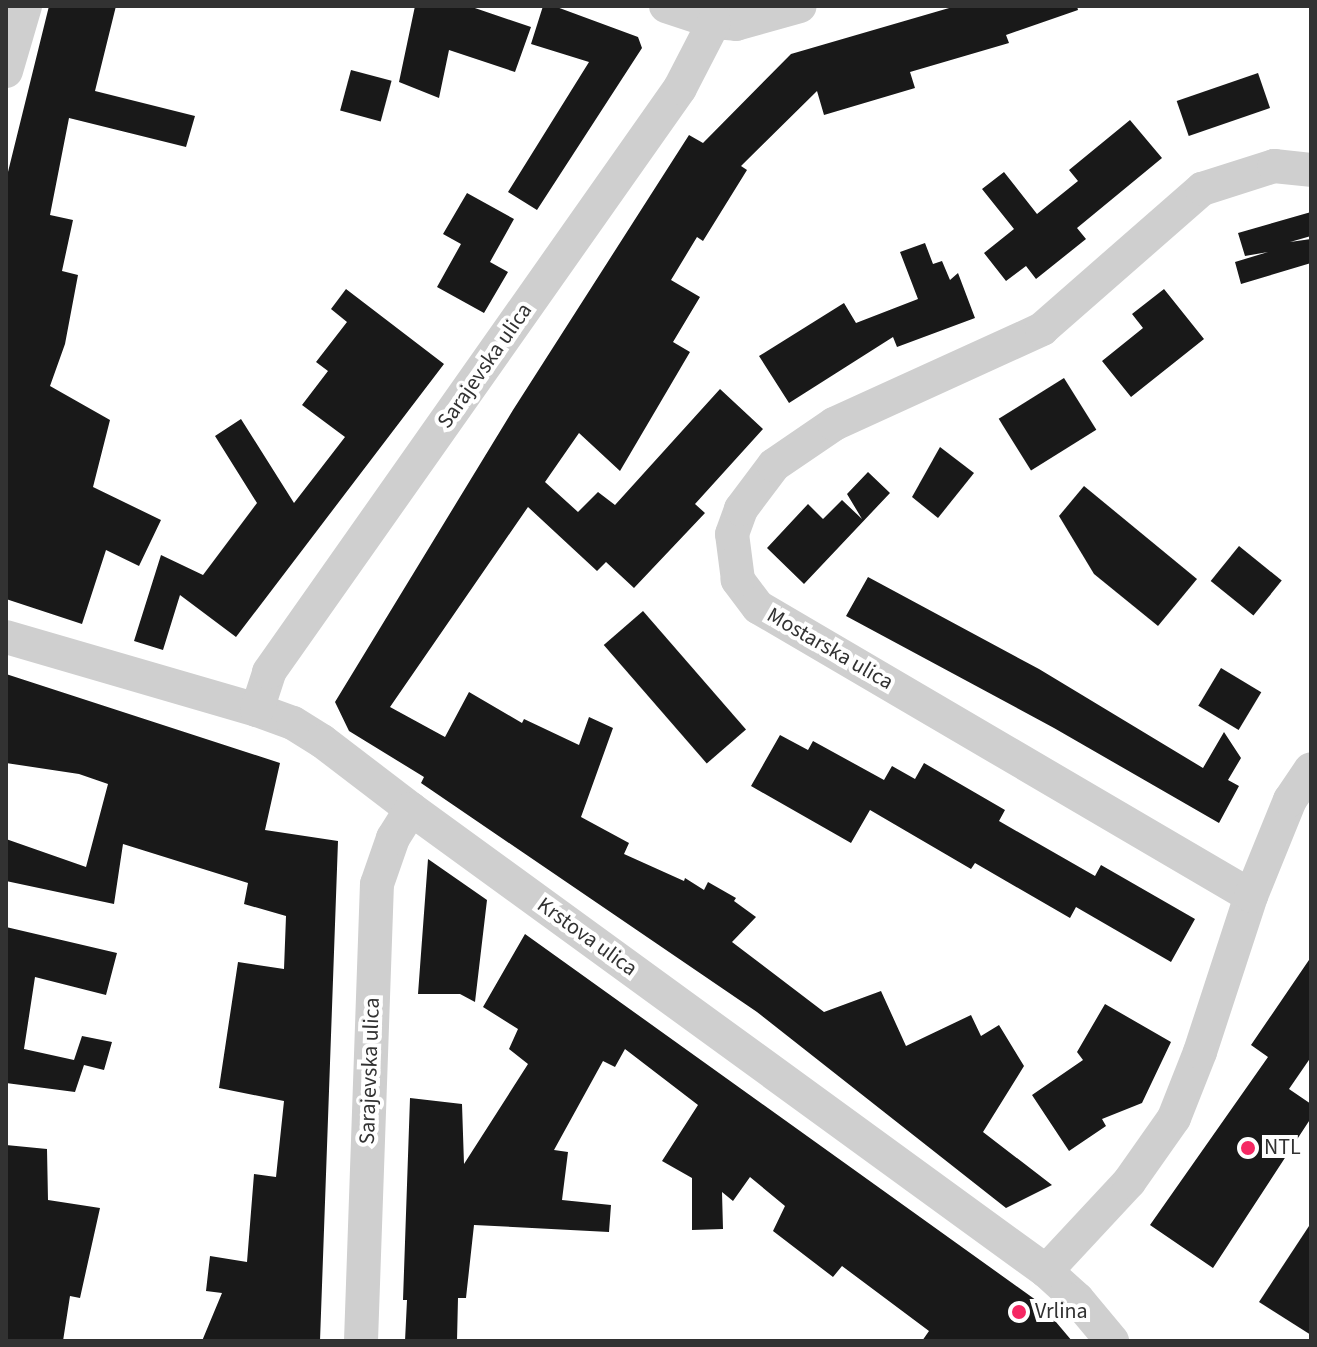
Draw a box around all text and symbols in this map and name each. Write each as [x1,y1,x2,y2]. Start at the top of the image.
street label: Sarajevska ulica [432,298,538,434]
street label: Mostarska ulica [762,602,898,696]
street label: Krstova ulica [532,892,642,982]
street label: Sarajevska ulica [354,997,386,1145]
place label: NTL [1264,1135,1301,1161]
marker: NTL [1239,1139,1257,1157]
place label: Vrlina [1035,1299,1088,1325]
marker: Vrlina [1010,1303,1028,1321]

